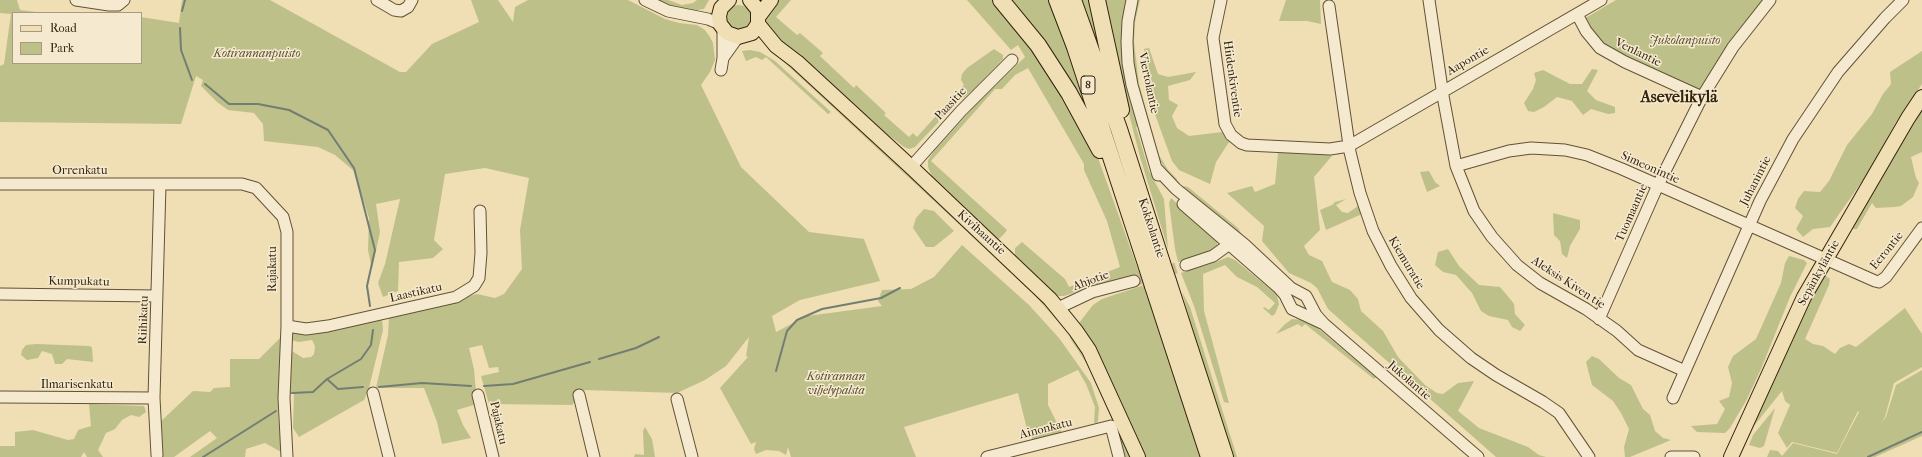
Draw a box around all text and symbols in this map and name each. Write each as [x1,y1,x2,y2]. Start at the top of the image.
legend [12,12,142,64]
text: Road [50,21,77,35]
park label: Jukolanpuisto [1650,34,1720,48]
street label: Venlantie [1613,36,1663,70]
street label: Hiidenkiventie [1219,40,1245,118]
text: Park [50,41,74,55]
street label: Aapontie [1444,43,1492,79]
park label: Kotirannanpuisto [213,47,301,61]
street label: Viertolantie [1135,51,1161,115]
road number: 8 [1081,76,1095,94]
street label: Paasitie [932,85,970,123]
district label: Asevelikylä [1640,88,1718,108]
street label: Simeonintie [1618,149,1682,187]
street label: Juhanintie [1737,153,1775,209]
street label: Orrenkatu [52,164,108,178]
street label: Tuomaantie [1613,182,1651,244]
street label: Kokkolantie [1135,196,1167,260]
street label: Kivihaantie [954,208,1008,258]
street label: Eerontie [1867,229,1907,273]
street label: Kiemuratie [1385,234,1427,292]
street label: Sepänkyläntie [1795,238,1843,308]
street label: Rajakatu [266,246,280,292]
street label: Aleksis Kiven tie [1528,254,1608,312]
street label: Ahjotie [1071,268,1111,294]
street label: Kumpukatu [48,274,110,290]
street label: Laastikatu [388,280,444,306]
street label: Riihikatu [136,295,152,345]
street label: Jukolantie [1384,358,1434,404]
park label: Kotirannan viljelypalsta [807,370,865,398]
street label: Ilmarisenkatu [41,378,113,392]
street label: Pajakatu [486,400,510,446]
street label: Ainonkatu [1018,415,1074,443]

